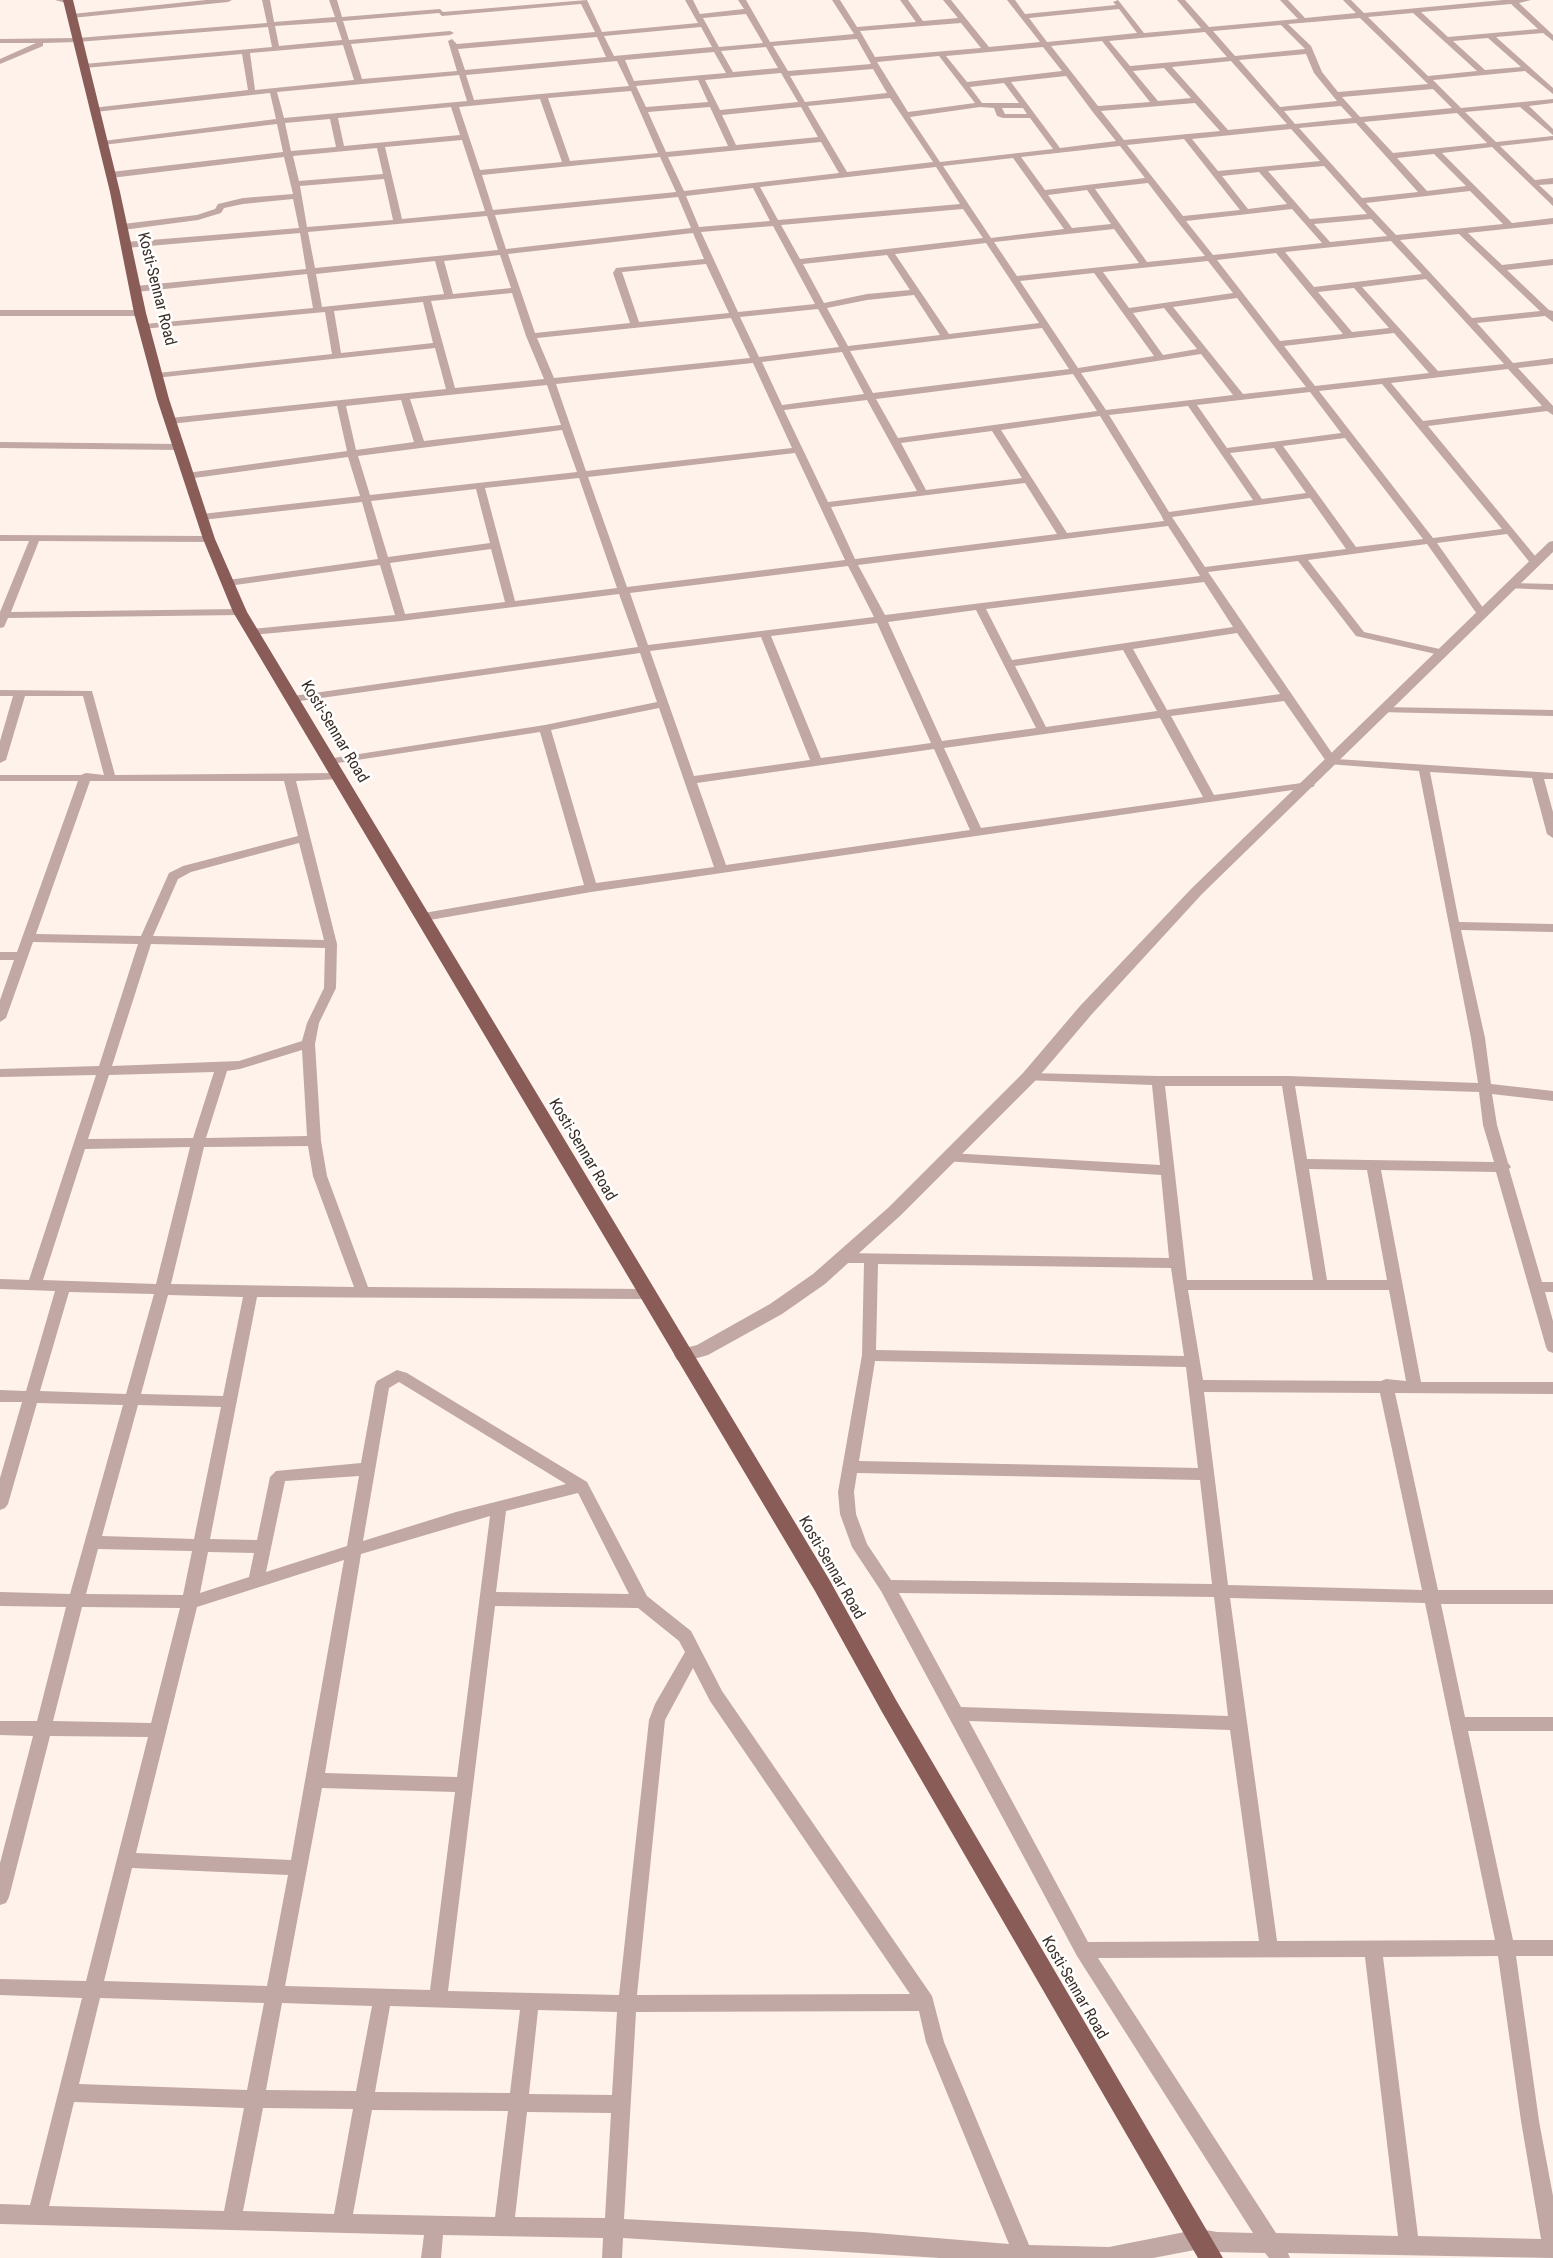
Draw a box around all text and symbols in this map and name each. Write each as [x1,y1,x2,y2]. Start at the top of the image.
street label: Kosti-Sennar Road [133,230,179,348]
street label: Kosti-Sennar Road [296,677,372,787]
street label: Kosti-Sennar Road [544,1095,620,1205]
street label: Kosti-Sennar Road [794,1513,868,1623]
street label: Kosti-Sennar Road [1037,1933,1111,2043]

